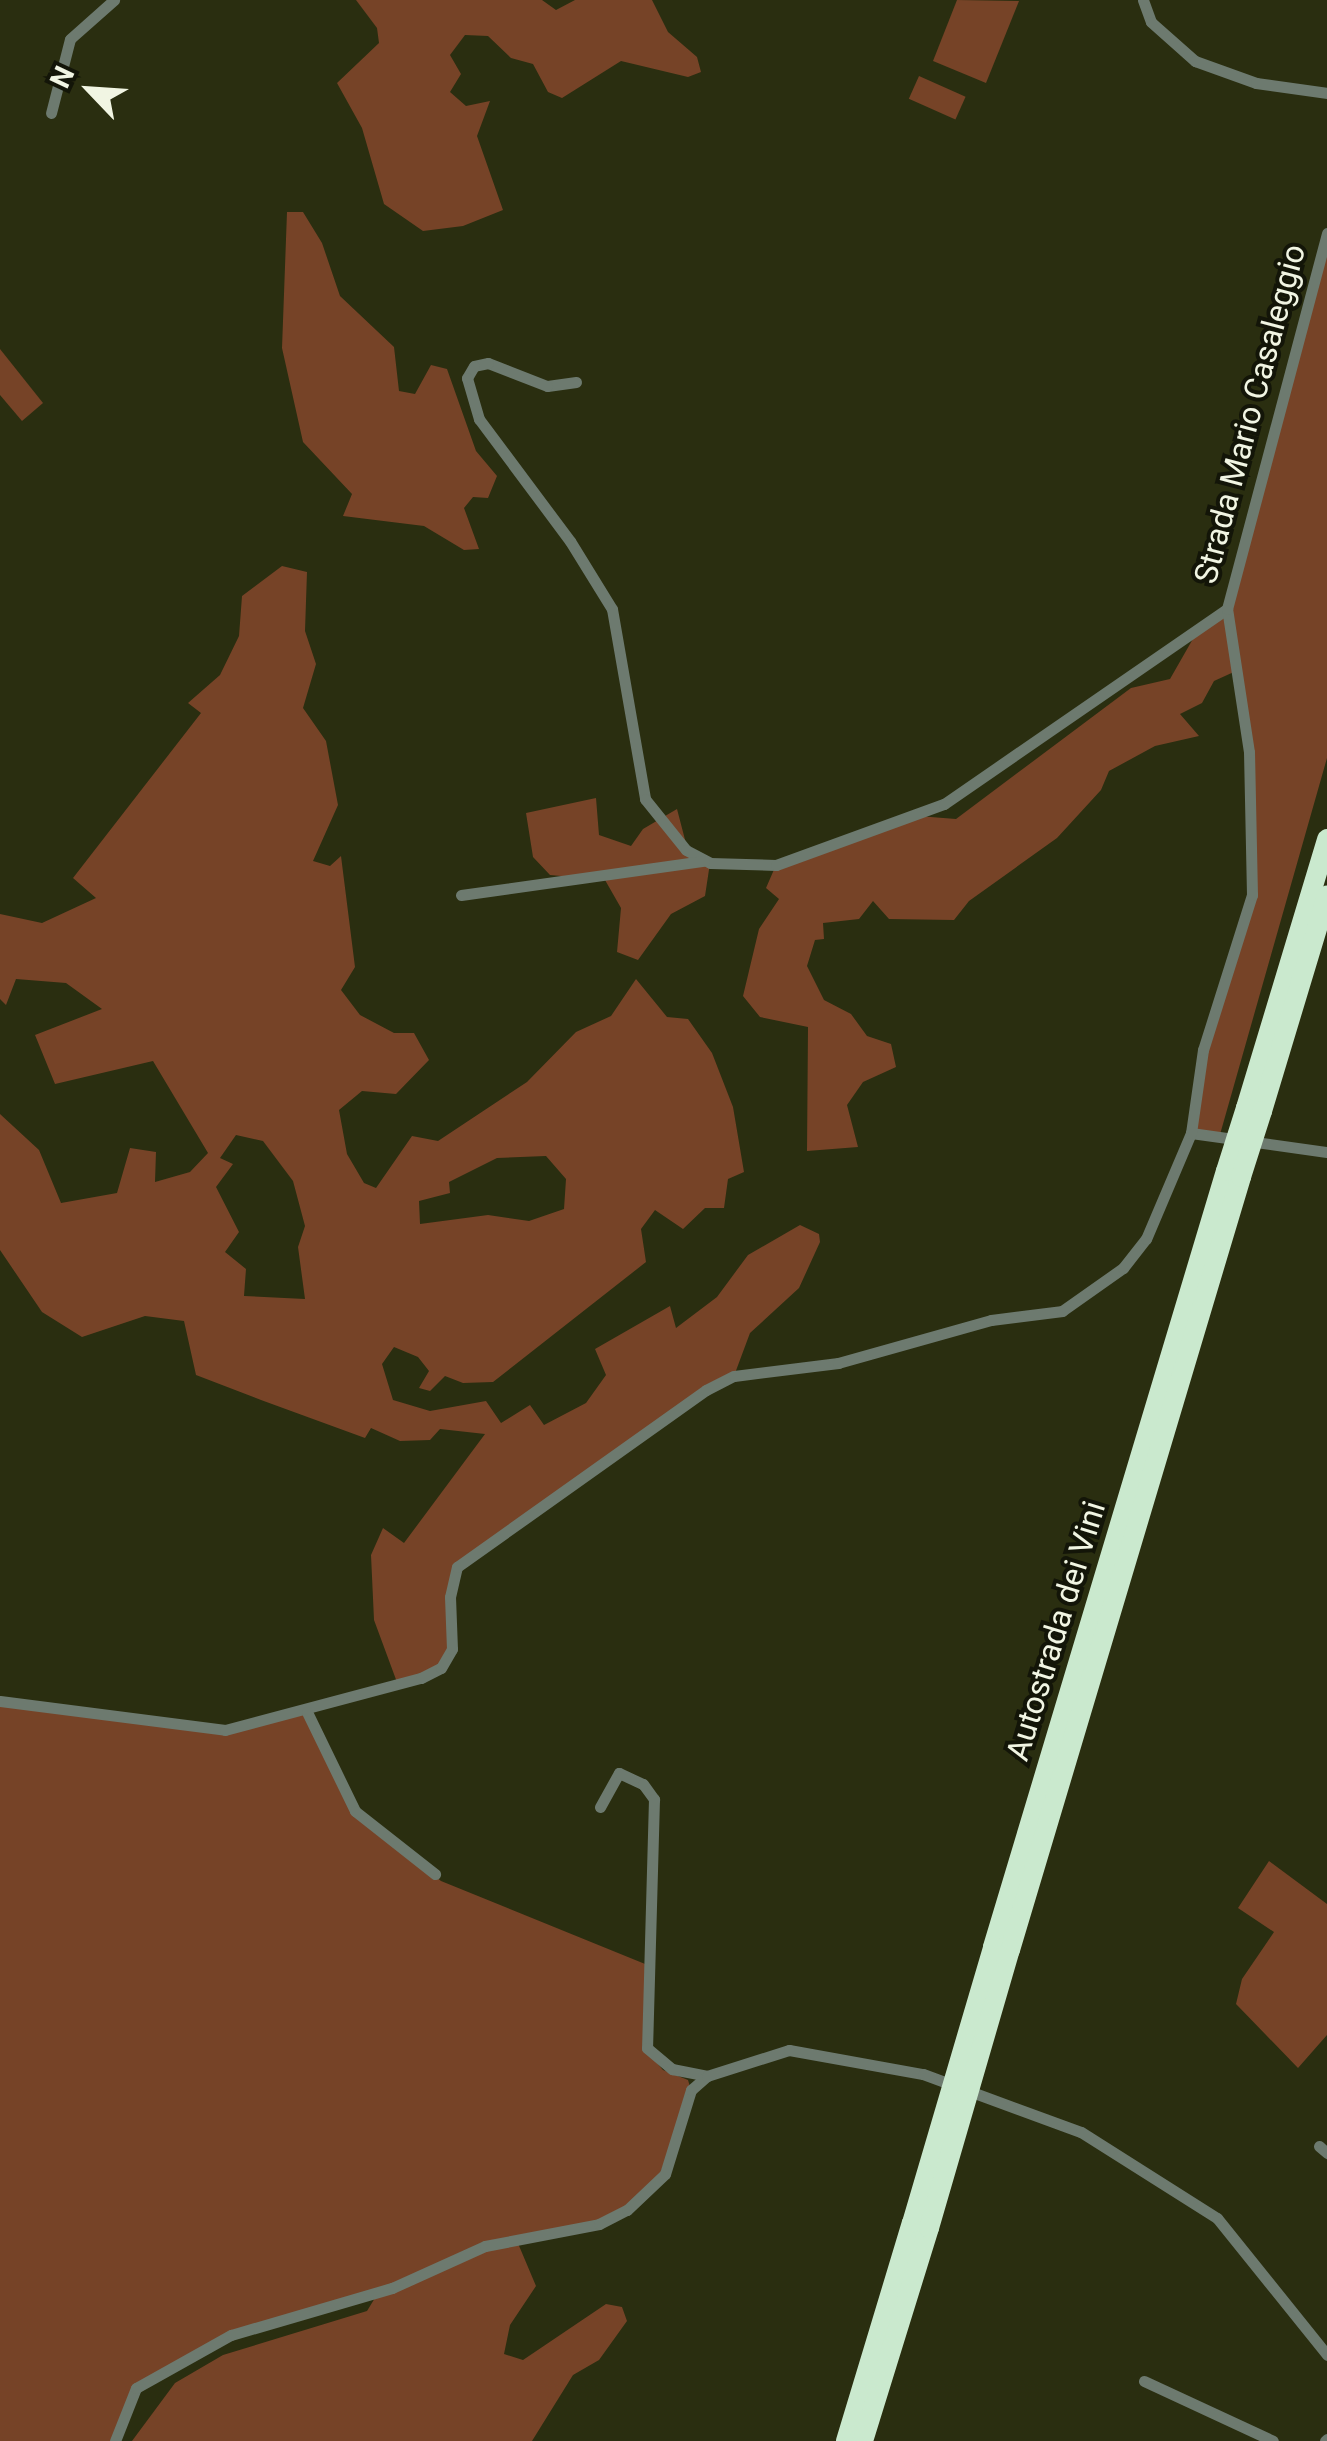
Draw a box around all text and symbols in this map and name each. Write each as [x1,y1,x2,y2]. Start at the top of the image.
north arrow [40,40,140,140]
text: N [43,61,81,93]
street label: Strada Mario Casaleggio [1186,240,1314,588]
street label: Autostrada dei Vini [998,1497,1114,1765]

